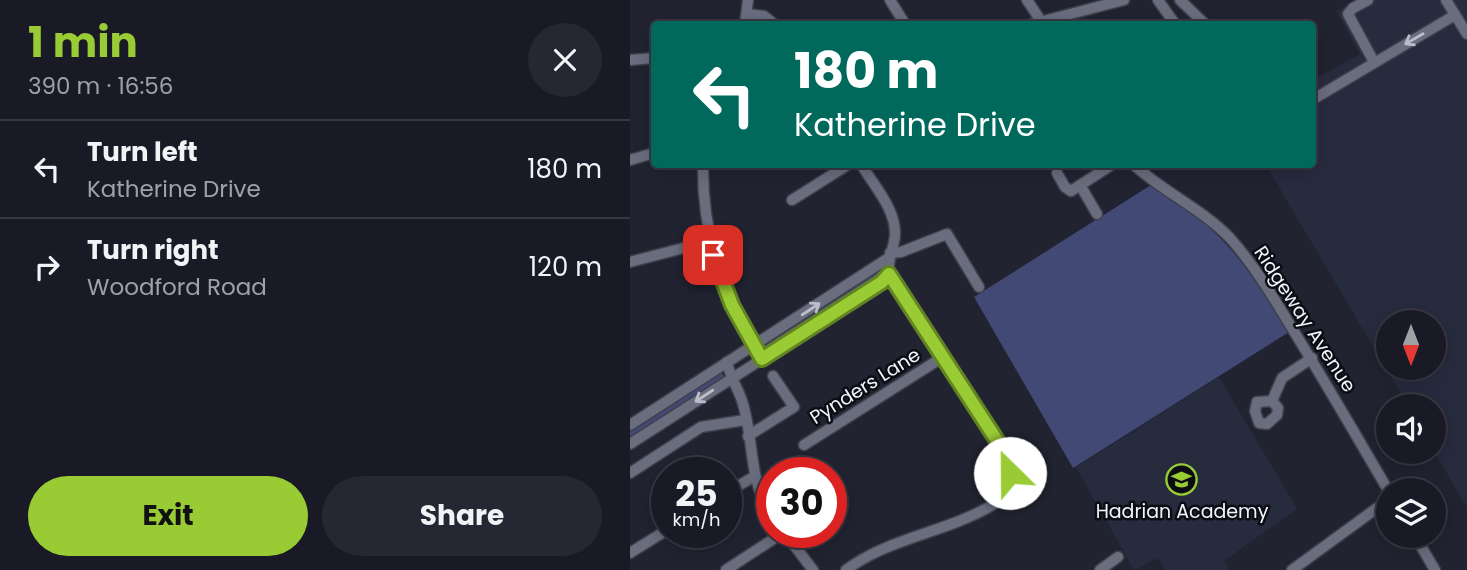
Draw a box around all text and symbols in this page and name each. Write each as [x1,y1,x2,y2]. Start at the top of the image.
text: 1 min [28,13,138,72]
button: close [528,23,602,97]
one-way arrow [1405,32,1425,46]
text: 180 m [794,37,938,105]
icon: left [679,49,770,140]
text: 390 m · 16:56 [28,70,173,102]
text: Katherine Drive [794,102,1036,147]
text: Turn left [87,134,198,170]
icon: left [28,150,66,188]
text: 180 m [527,151,602,187]
text: Katherine Drive [87,173,261,205]
pin [683,225,743,285]
text: Turn right [87,232,219,268]
icon: arrive [694,236,732,274]
street label: Ridgeway Avenue [1248,241,1362,397]
icon: right [28,248,66,286]
text: 120 m [529,249,602,285]
text: Woodford Road [87,271,267,303]
one-way arrow [800,301,820,315]
north arrow [1376,310,1446,380]
map controls [1376,310,1446,548]
street label: Pynders Lane [805,341,925,431]
one-way arrow [695,389,715,403]
button: sound [1376,394,1446,464]
position arrow [973,436,1047,510]
speed limit sign: 30 [756,457,847,548]
school or university icon: Hadrian Academy [1165,463,1199,497]
text: 25 [675,469,718,518]
button: Exit [28,476,308,556]
button: Share [322,476,602,556]
button: layers [1376,478,1446,548]
place label: Hadrian Academy [1096,498,1269,525]
text: km/h [673,507,720,532]

